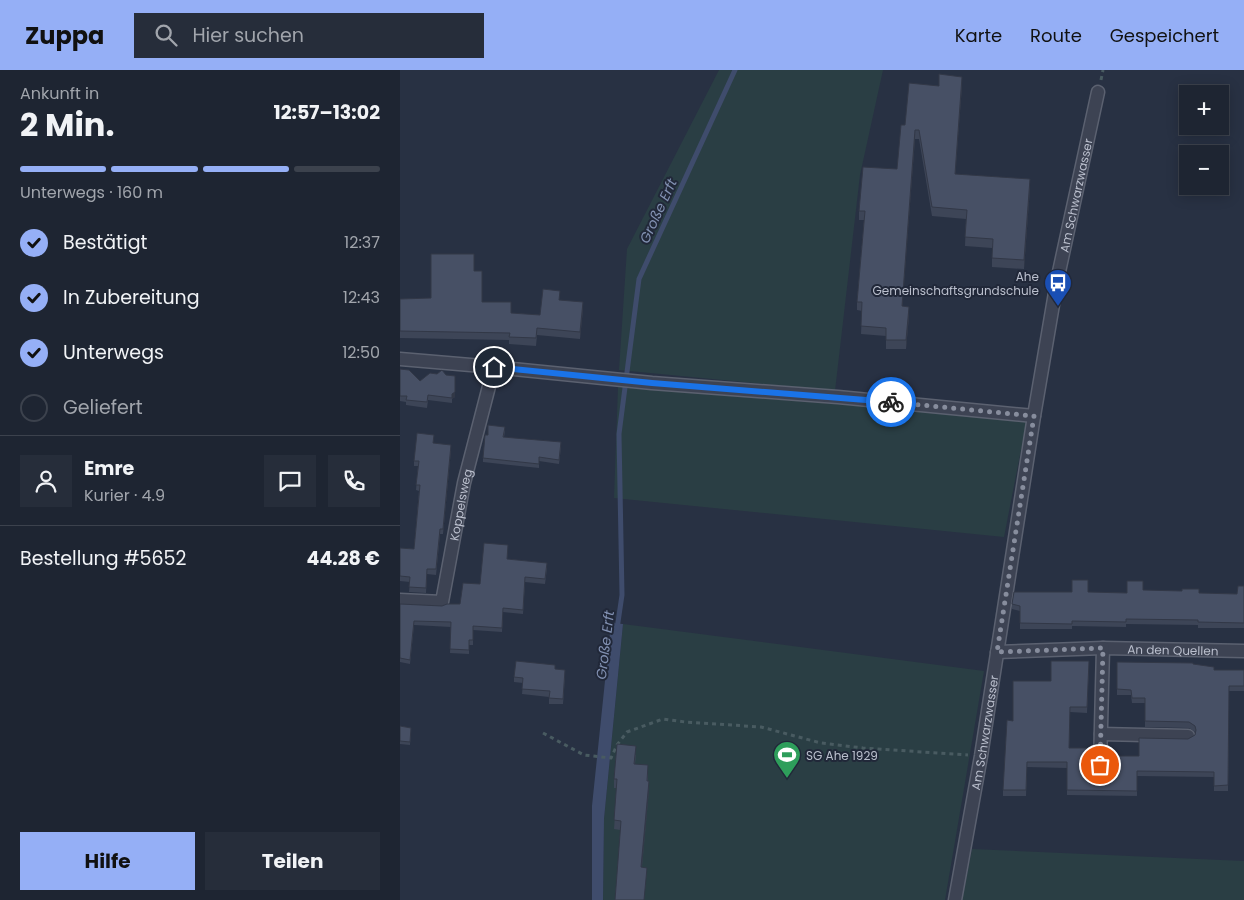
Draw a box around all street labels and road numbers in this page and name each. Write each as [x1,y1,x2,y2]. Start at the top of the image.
street label: Am Schwarzwasser [1055,136,1096,254]
street label: Koppelsweg [445,467,476,542]
street label: An den Quellen [1127,640,1219,659]
street label: Am Schwarzwasser [967,673,1002,791]

